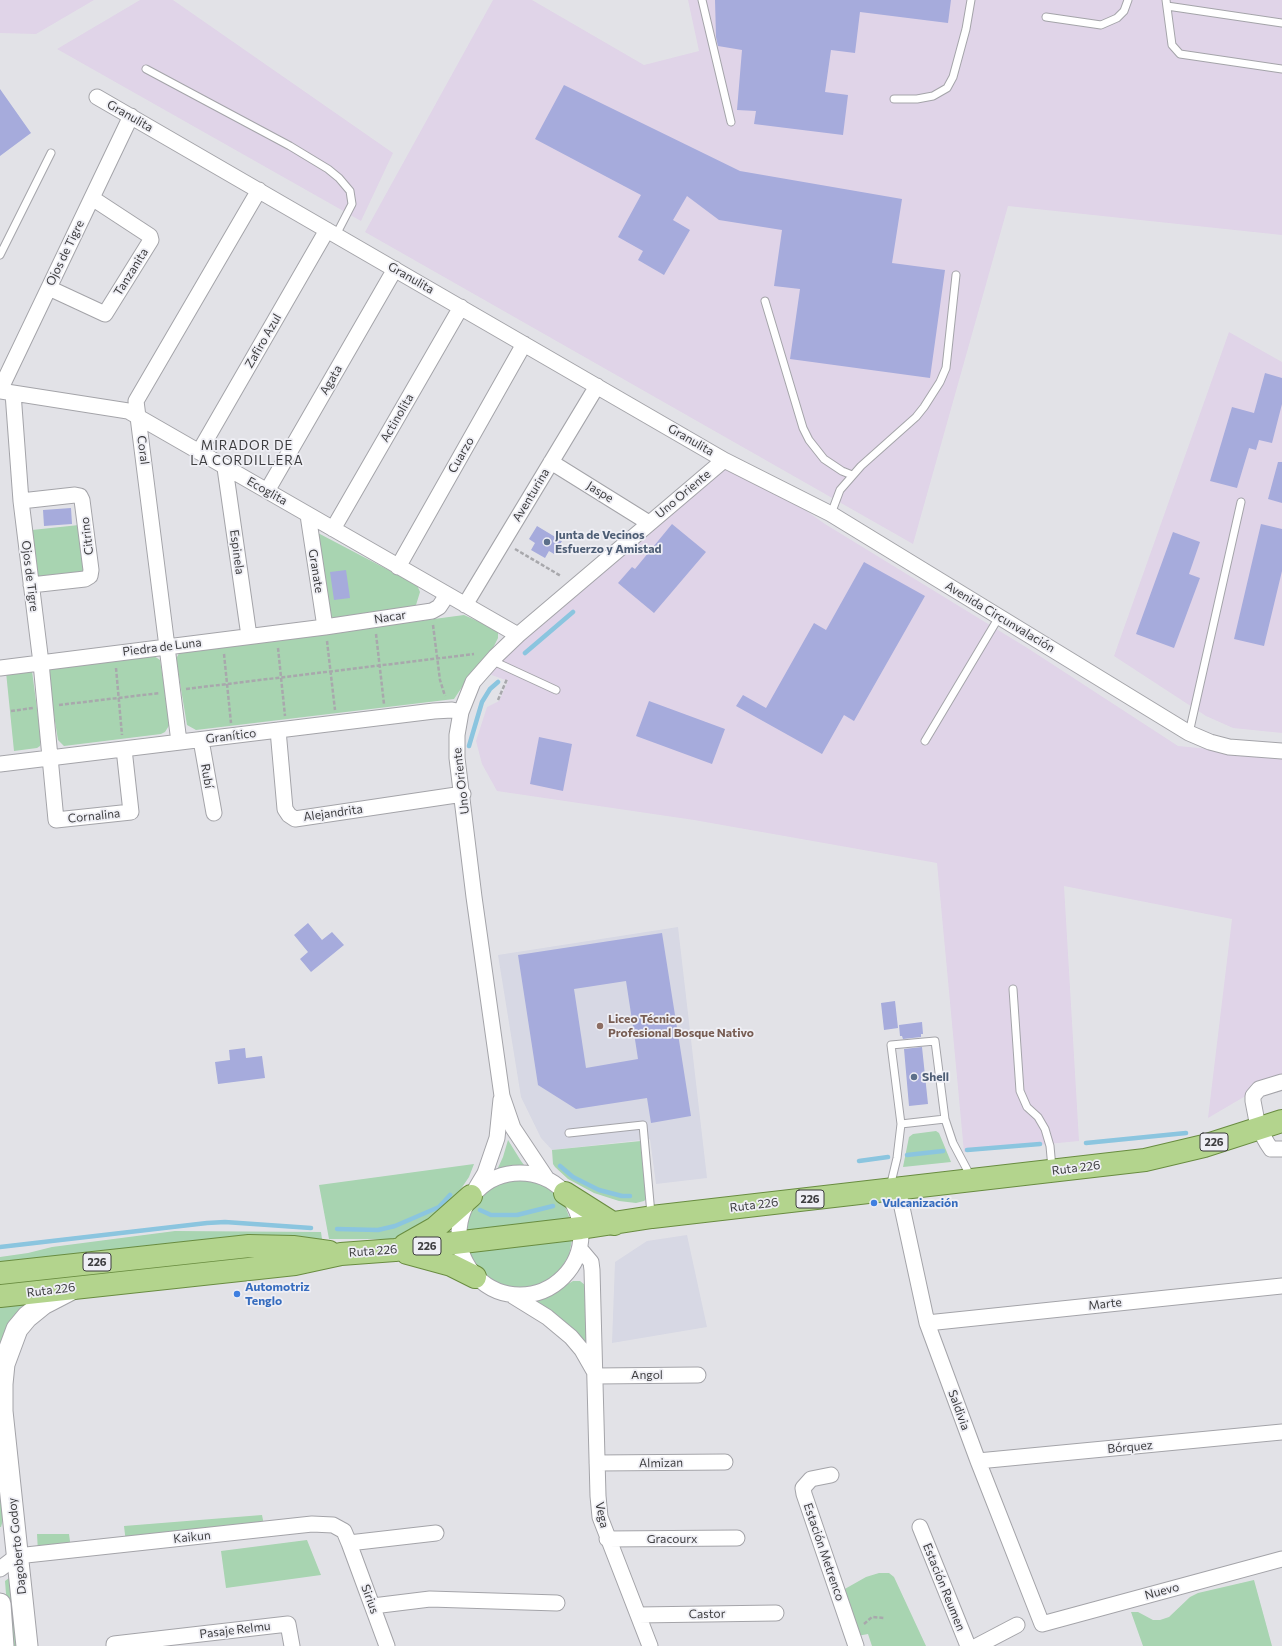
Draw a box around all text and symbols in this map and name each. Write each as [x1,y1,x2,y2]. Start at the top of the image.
street label: Granulita [104,97,156,135]
street label: Ojos de Tigre [43,218,87,288]
street label: Tanzanita [111,246,151,298]
street label: Granulita [385,259,437,297]
street label: Zafiro Azul [242,311,284,371]
street label: Agata [317,363,345,397]
street label: Actinolita [377,391,417,445]
street label: Granulita [665,421,717,459]
street label: Cuarzo [445,434,477,476]
street label: Coral [134,435,152,465]
district label: MIRADOR DE LA CORDILLERA [190,438,304,469]
street label: Aventurina [509,466,553,524]
street label: Uno Oriente [653,467,713,521]
street label: Ecoglita [244,474,290,508]
street label: Jaspe [584,478,616,506]
street label: Citrino [78,516,96,556]
place label: Junta de Vecinos Esfuerzo y Amistad [555,528,662,556]
street label: Espinela [227,529,247,575]
marker: Junta de Vecinos Esfuerzo y Amistad [542,537,552,547]
street label: Ojos de Tigre [19,540,41,612]
street label: Granate [305,548,327,594]
street label: Avenida Circunvalación [942,579,1058,655]
street label: Nacar [373,607,407,627]
street label: Piedra de Luna [122,635,202,659]
street label: Granítico [205,726,257,746]
street label: Uno Oriente [450,747,472,815]
street label: Rubí [198,763,216,789]
street label: Alejandrita [302,802,364,824]
street label: Cornalina [67,806,121,826]
place label: Liceo Técnico Profesional Bosque Nativo [608,1012,754,1040]
marker: Liceo Técnico Profesional Bosque Nativo [595,1021,605,1031]
place label: Shell [922,1070,949,1084]
marker: Shell [909,1072,919,1082]
road number: 226 [1200,1133,1228,1151]
street label: Ruta 226 [1051,1158,1101,1178]
road number: 226 [796,1190,824,1208]
street label: Ruta 226 [729,1195,779,1215]
place label: Vulcanización [882,1196,958,1210]
marker: Vulcanización [869,1198,879,1208]
road number: 226 [413,1237,441,1255]
street label: Ruta 226 [348,1242,398,1260]
road number: 226 [83,1253,111,1271]
street label: Ruta 226 [26,1280,76,1300]
place label: Automotriz Tenglo [245,1280,310,1308]
marker: Automotriz Tenglo [232,1289,242,1299]
street label: Marte [1088,1295,1122,1313]
street label: Angol [631,1368,663,1382]
street label: Saldivia [945,1388,973,1432]
street label: Bórquez [1107,1438,1153,1456]
street label: Almizan [639,1455,683,1471]
street label: Dagoberto Godoy [5,1497,29,1595]
street label: Vega [592,1501,612,1529]
street label: Estación Metrenco [800,1501,848,1603]
street label: Kaikun [173,1528,211,1546]
street label: Gracourx [647,1532,697,1546]
street label: Estación Reumen [920,1541,968,1633]
street label: Nuevo [1143,1580,1181,1602]
street label: Sirius [358,1582,382,1616]
street label: Castor [689,1606,725,1622]
street label: Pasaje Relmu [199,1619,271,1641]

